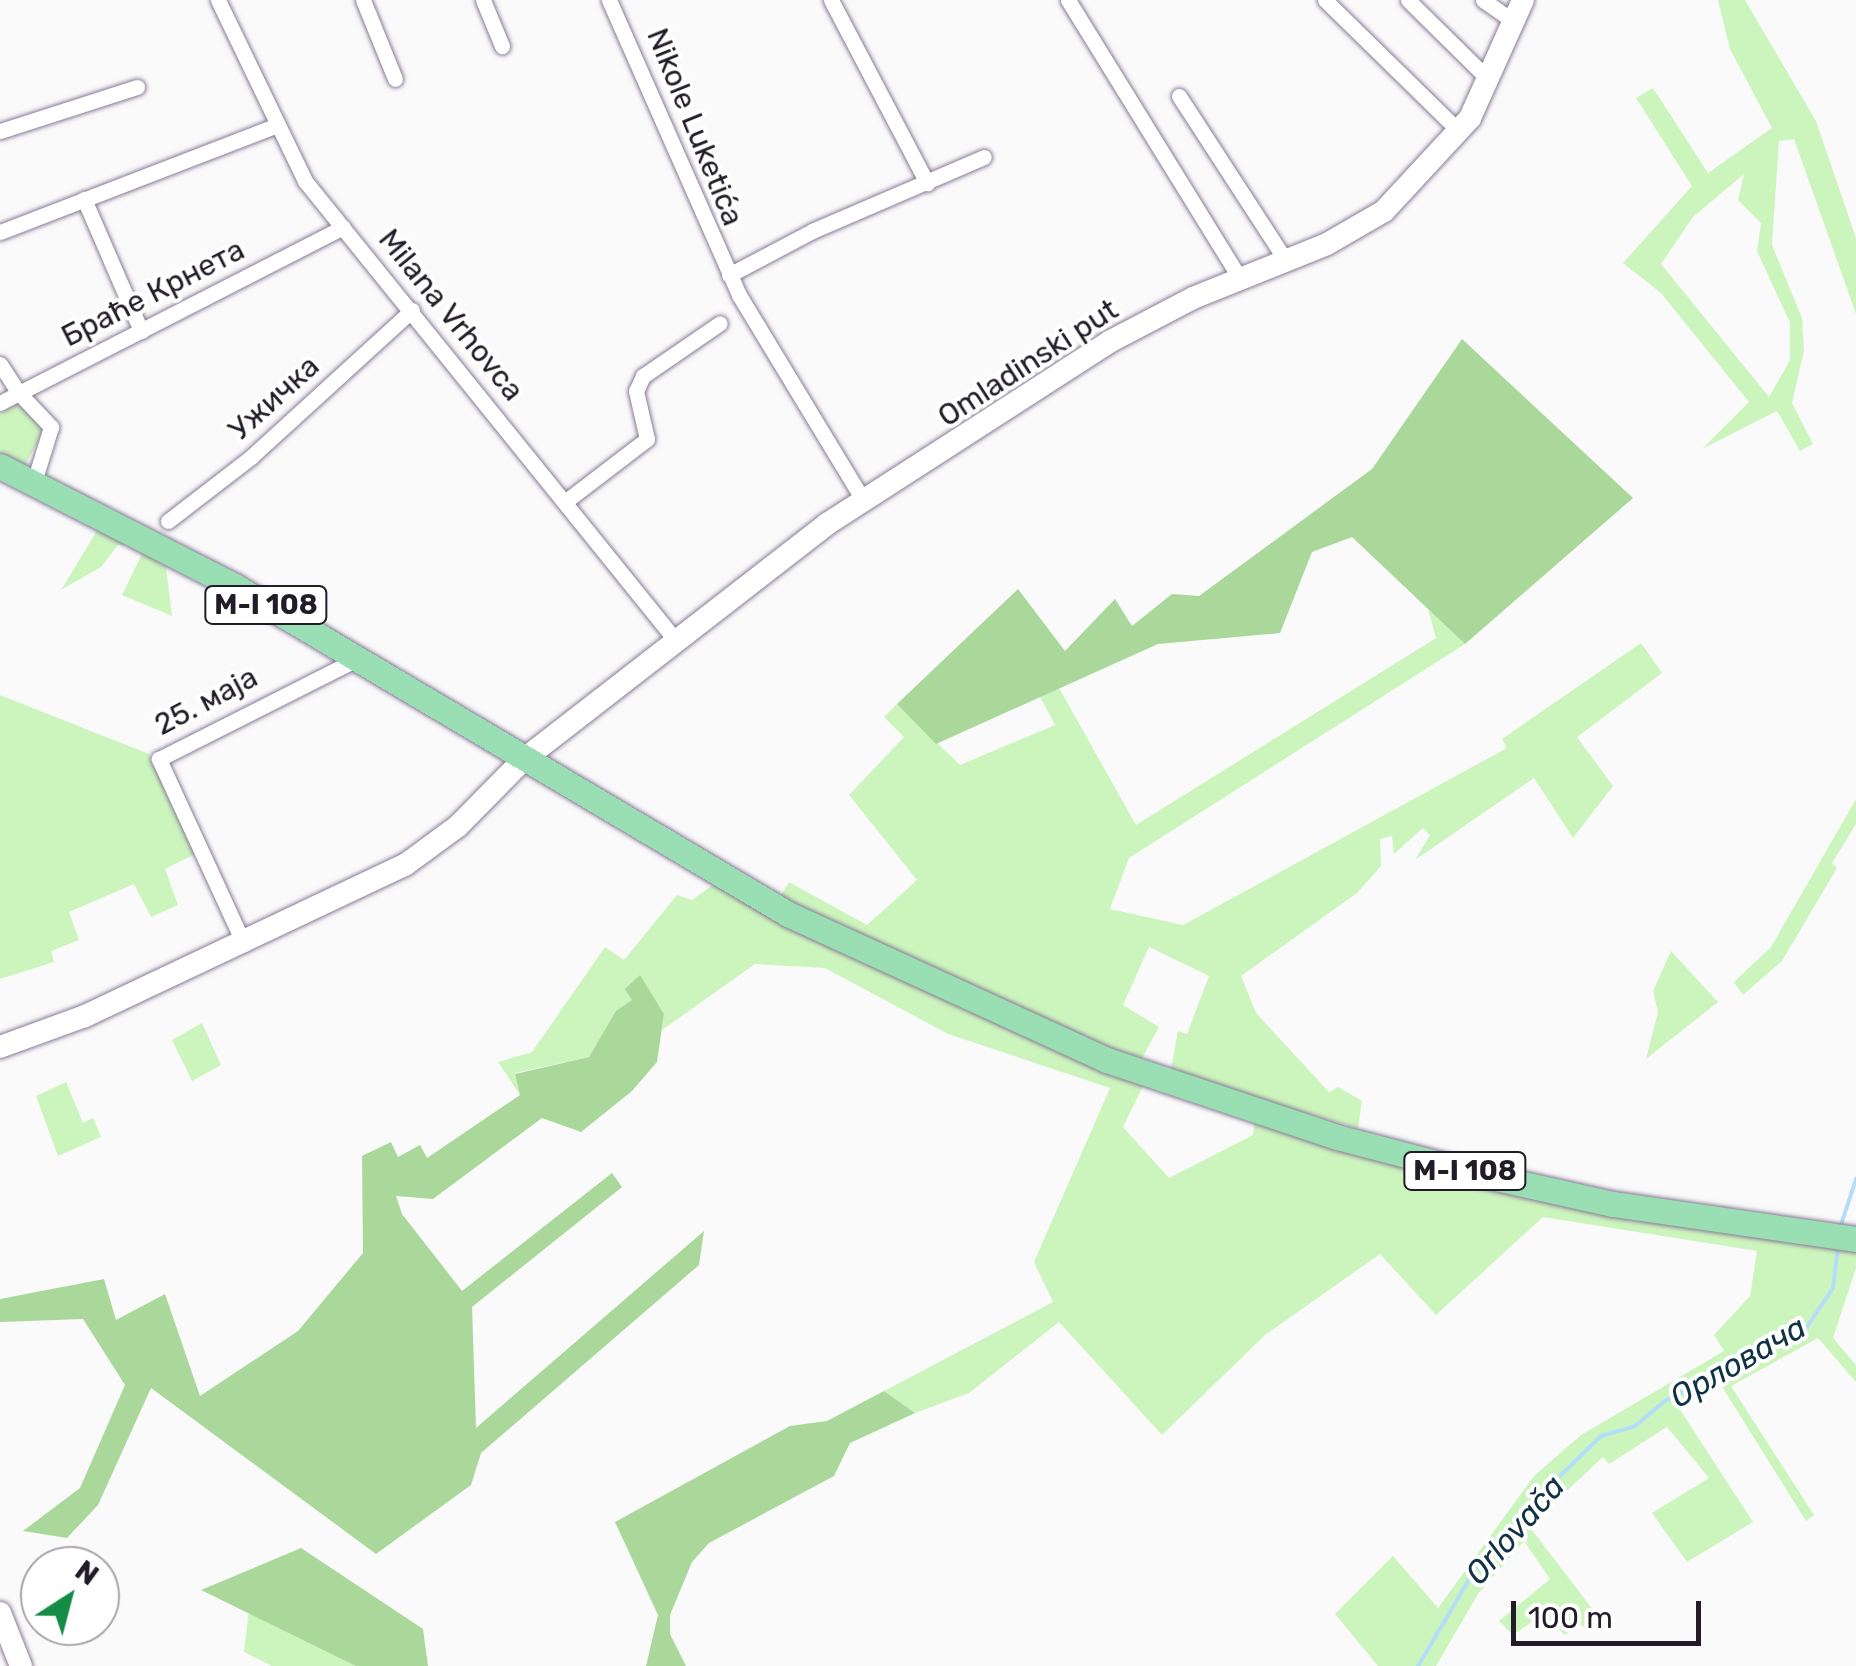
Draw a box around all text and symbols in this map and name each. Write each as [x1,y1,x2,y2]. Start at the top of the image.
street label: Nikole Luketića [639,23,751,231]
street label: Milana Vrhovca [371,222,531,408]
street label: Браће Крнета [56,231,250,355]
street label: Omladinski put [931,291,1125,435]
street label: Ужичка [221,348,327,448]
road number: M-I 108 [204,582,328,628]
street label: 25. маја [148,659,264,743]
road number: M-I 108 [1402,1148,1528,1194]
water label: Орловача [1663,1308,1813,1416]
water label: Orlovača [1457,1468,1573,1592]
north arrow [20,1546,120,1646]
text: N [69,1554,105,1592]
scale bar [1516,1581,1706,1643]
text: 100 m [1528,1600,1613,1636]

